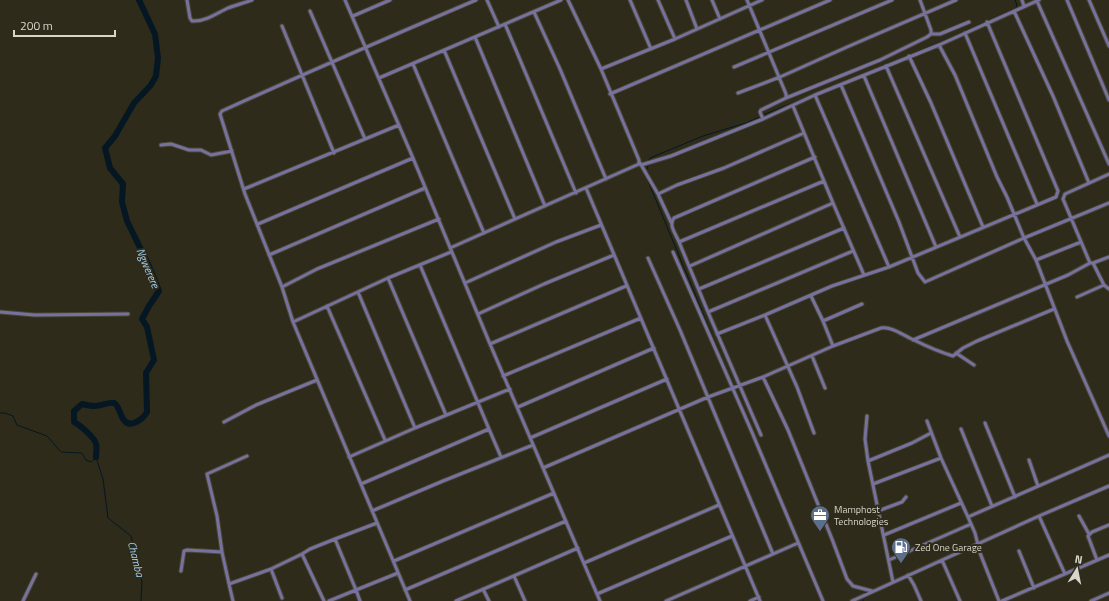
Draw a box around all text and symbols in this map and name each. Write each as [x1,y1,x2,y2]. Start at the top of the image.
scale bar [14,12,115,38]
text: 200 m [20,16,53,35]
water label: Ngwerere [132,246,164,291]
place label: Mamphost Technologies [834,502,889,529]
office icon: Mamphost Technologies [809,504,831,532]
fuel station icon: Zed One Garage [890,536,912,564]
water label: Chamba [124,540,148,579]
place label: Zed One Garage [915,540,982,555]
north arrow [1057,549,1097,589]
text: N [1074,551,1084,568]

